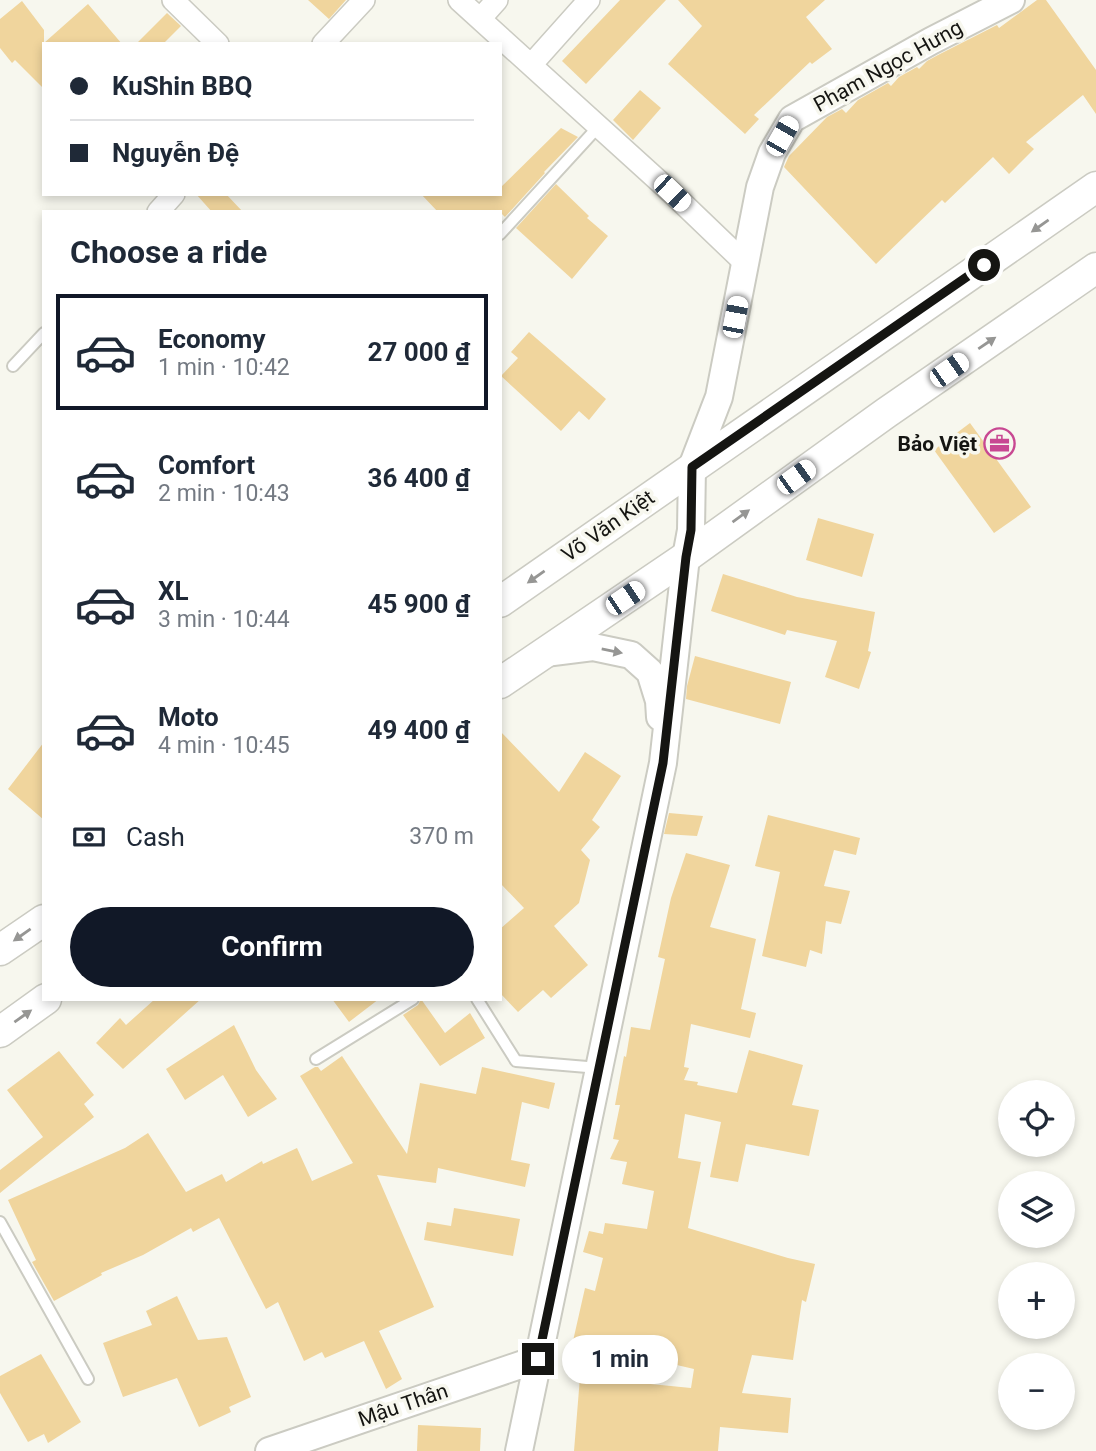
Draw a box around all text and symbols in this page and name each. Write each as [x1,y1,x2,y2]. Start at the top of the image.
street label: Phạm Ngọc Hưng [810,15,966,117]
text: KuShin BBQ [112,71,252,101]
car [763,113,802,159]
text: Nguyễn Đệ [112,138,239,168]
car [650,171,695,215]
one-way arrow [1031,219,1049,233]
text: Choose a ride [70,233,267,271]
route start [968,249,1000,281]
car [721,294,750,340]
icon: car [74,321,137,384]
text: Economy [158,324,265,354]
one-way arrow [978,336,996,350]
text: 27 000 ₫ [367,337,470,367]
car [926,349,973,391]
text: 1 min · 10:42 [158,354,290,381]
office icon: Bảo Việt [983,427,1017,461]
place label: Bảo Việt [898,432,977,456]
icon: car [74,447,137,510]
text: Comfort [158,450,255,480]
car [773,456,820,498]
text: 36 400 ₫ [367,463,470,493]
text: 2 min · 10:43 [158,480,290,507]
street label: Võ Văn Kiệt [557,485,659,567]
one-way arrow [732,510,750,524]
one-way arrow [527,570,545,584]
icon: car [74,573,137,636]
text: XL [158,576,189,606]
car [602,578,649,618]
text: 45 900 ₫ [367,589,470,619]
text: 3 min · 10:44 [158,606,290,633]
one-way arrow [601,646,623,657]
icon: car [74,699,137,762]
text: Moto [158,702,219,732]
text: 49 400 ₫ [367,715,470,745]
text: 4 min · 10:45 [158,732,290,759]
icon: cash [70,818,108,856]
text: Cash [126,822,185,852]
text: 370 m [409,823,474,850]
button: Confirm [70,907,474,987]
one-way arrow [13,928,31,942]
one-way arrow [14,1009,32,1023]
map controls [998,1080,1075,1430]
button: locate [998,1080,1075,1157]
button: layers [998,1171,1075,1248]
button: + [998,1262,1075,1339]
callout: 1 min [562,1334,678,1384]
route end [522,1343,554,1375]
text: 1 min [591,1346,649,1373]
button: − [998,1353,1075,1430]
street label: Mậu Thân [355,1378,451,1432]

